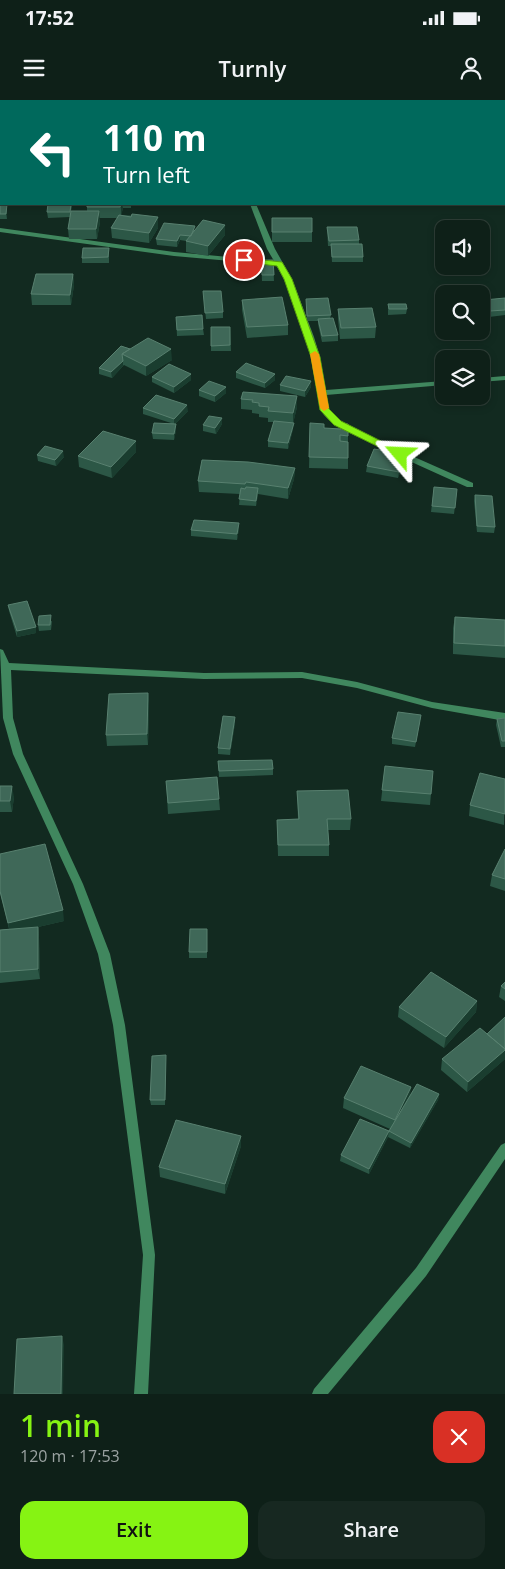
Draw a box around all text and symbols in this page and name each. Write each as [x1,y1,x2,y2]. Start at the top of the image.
text: 17:52 [25,5,74,31]
text: Turnly [219,53,286,83]
icon: menu [20,54,48,82]
icon: person [457,54,485,82]
text: 110 m [103,114,207,161]
icon: left [20,120,85,185]
text: Turn left [103,159,190,189]
map controls [435,220,490,405]
button: sound [435,220,490,275]
pin [223,239,265,281]
icon: arrive [230,246,258,274]
button: search [435,285,490,340]
button: layers [435,350,490,405]
position arrow [373,427,425,479]
text: 1 min [20,1405,101,1446]
button: close [433,1411,485,1463]
text: 120 m · 17:53 [20,1445,120,1467]
button: Exit [20,1501,248,1559]
button: Share [258,1501,485,1559]

